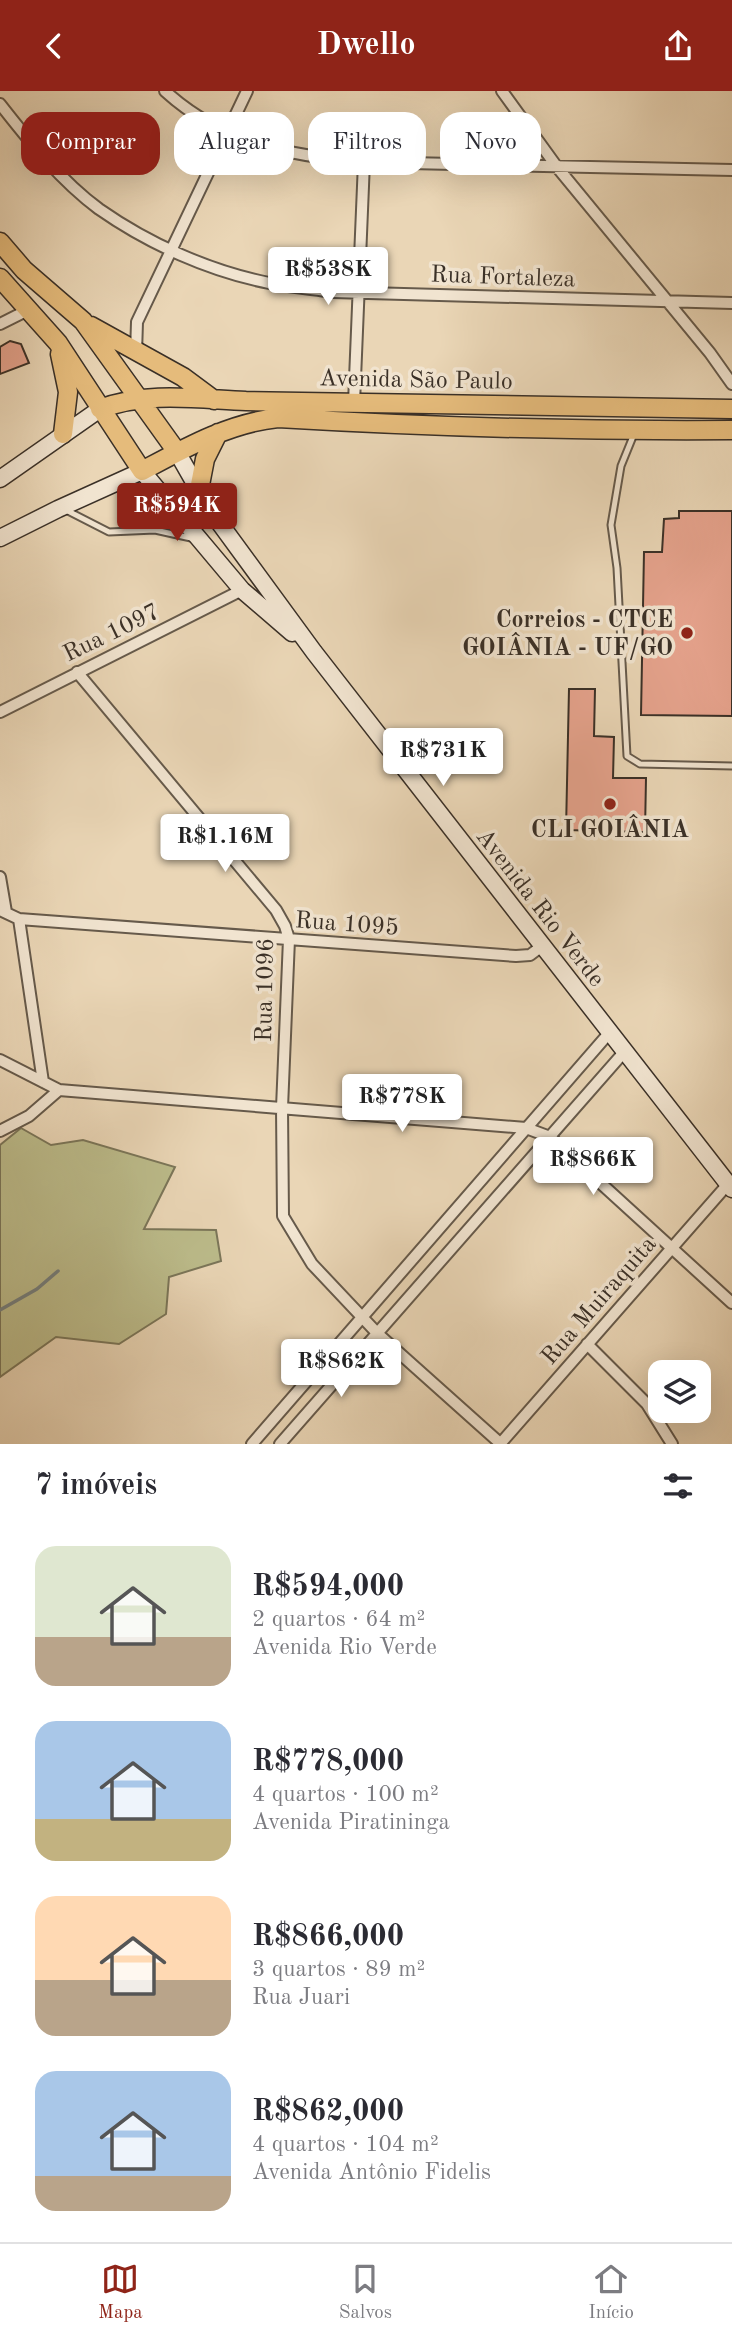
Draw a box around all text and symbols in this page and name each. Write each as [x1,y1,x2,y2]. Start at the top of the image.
icon: back [35,27,73,65]
icon: share [659,27,697,65]
text: Dwello [316,30,416,62]
chip: Comprar [21,112,160,175]
chip: Alugar [174,112,294,175]
chip: Filtros [308,112,426,175]
chip: Novo [440,112,541,175]
pin: R$538K [271,247,385,307]
text: R$538K [284,258,372,281]
street label: Rua Fortaleza [430,263,576,293]
street label: Avenida São Paulo [319,367,513,395]
pin: R$594K [120,483,234,543]
text: R$594K [133,494,221,517]
street label: Rua 1097 [60,600,164,667]
place label: Correios - CTCE GOIÂNIA - UF/GO [462,609,673,661]
marker: Correios - CTCE GOIÂNIA - UF/GO [679,625,695,641]
pin: R$731K [386,729,500,788]
text: R$731K [399,739,487,762]
marker: CLI GOIÂNIA [602,796,618,812]
place label: CLI GOIÂNIA [531,814,689,843]
pin: R$1.16M [160,815,290,874]
text: R$1.16M [176,825,274,848]
street label: Avenida Rio Verde [471,825,608,992]
street label: Rua 1095 [294,909,400,941]
street label: Rua 1096 [253,938,279,1042]
pin: R$778K [345,1075,459,1134]
text: R$778K [358,1085,446,1108]
pin: R$866K [536,1137,650,1197]
text: R$866K [549,1148,637,1171]
street label: Rua Muiraquita [538,1232,662,1370]
pin: R$862K [284,1339,398,1399]
text: R$862K [297,1350,385,1373]
map controls [648,1360,711,1423]
button: layers [648,1360,711,1423]
icon: filters [659,1467,697,1505]
text: 7 imóveis [35,1471,157,1501]
text: R$594,000 [252,1572,404,1602]
icon: home [91,1574,175,1658]
text: 2 quartos · 64 m² [252,1608,425,1631]
text: Avenida Rio Verde [252,1636,437,1659]
text: R$778,000 [252,1747,404,1777]
icon: home [91,1749,175,1833]
text: 4 quartos · 100 m² [252,1783,439,1806]
text: Avenida Piratininga [252,1811,450,1834]
text: R$866,000 [252,1922,404,1952]
icon: home [91,1924,175,2008]
text: 3 quartos · 89 m² [252,1958,425,1981]
text: Rua Juari [252,1986,350,2009]
text: R$862,000 [252,2097,404,2127]
icon: home [91,2099,175,2183]
text: 4 quartos · 104 m² [252,2133,439,2156]
text: Avenida Antônio Fidelis [252,2161,491,2184]
tab: Mapa [98,2260,143,2325]
tab: Salvos [339,2260,392,2325]
tab: Início [588,2260,634,2325]

